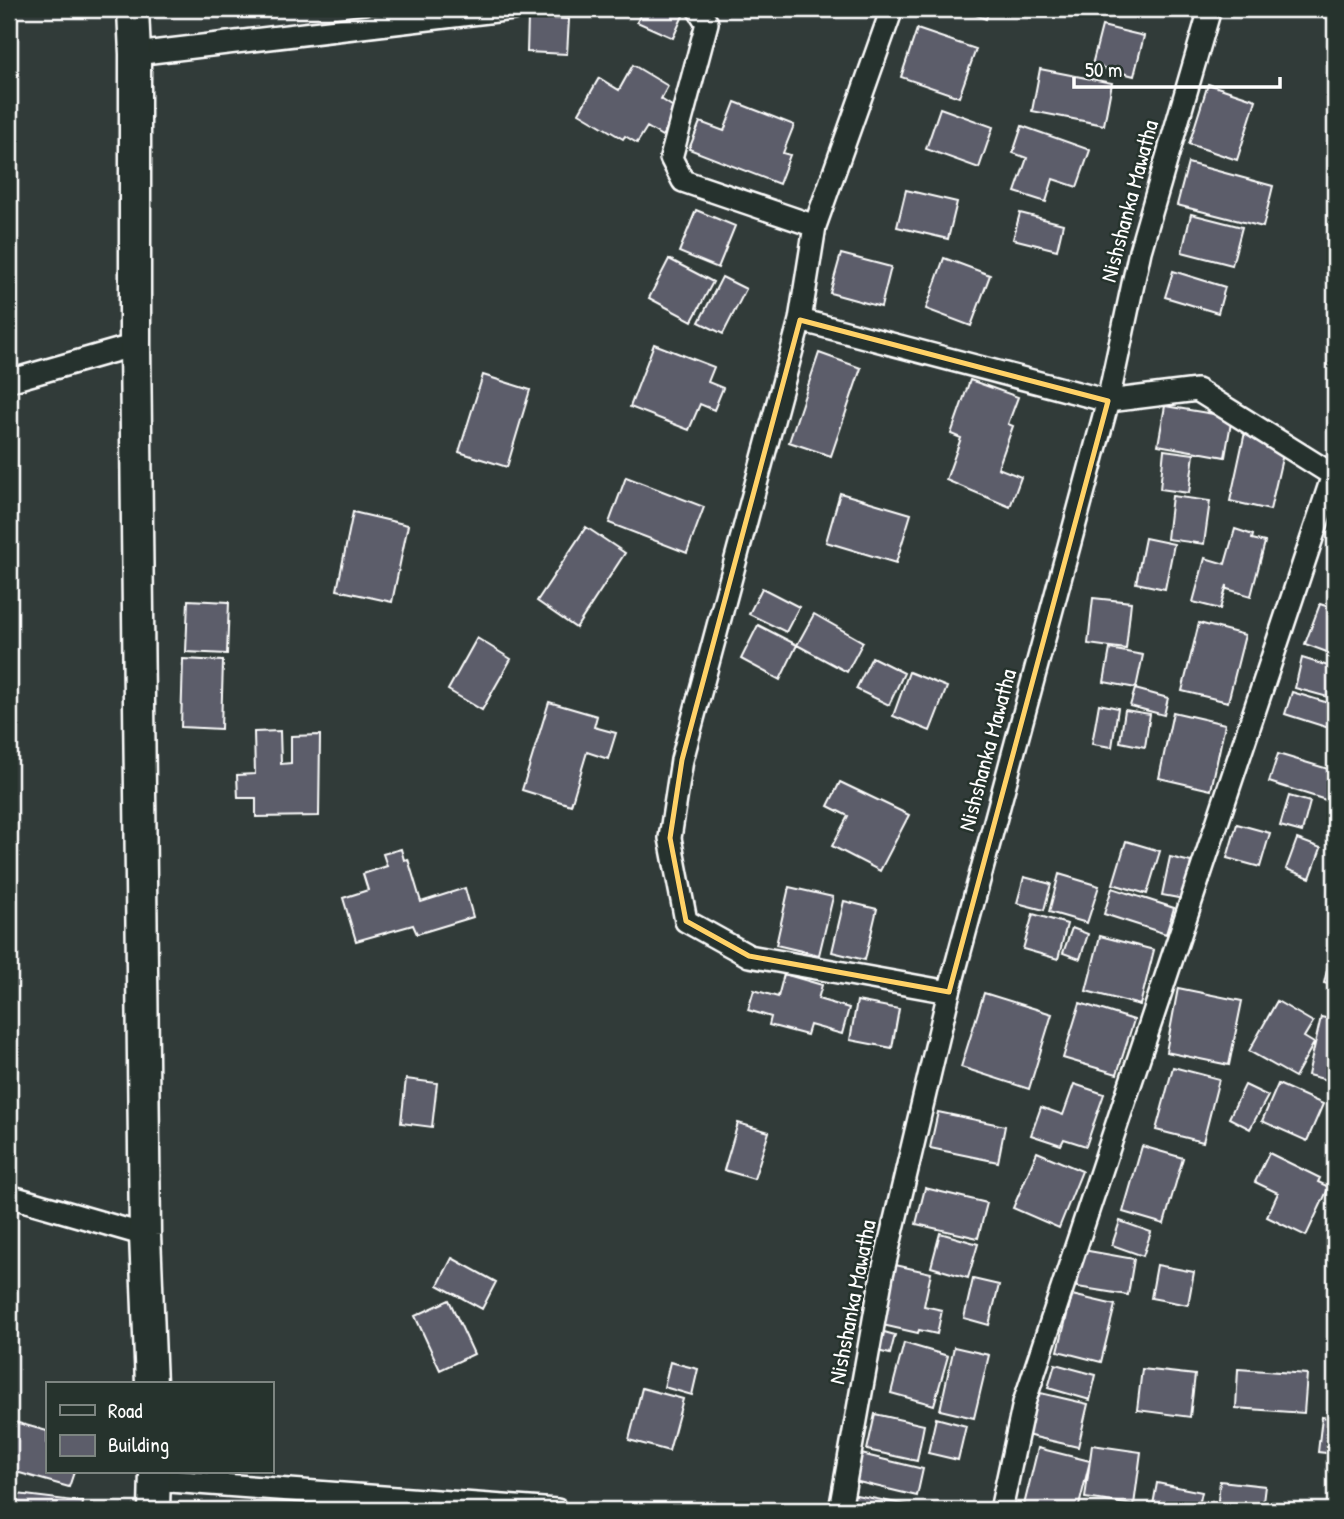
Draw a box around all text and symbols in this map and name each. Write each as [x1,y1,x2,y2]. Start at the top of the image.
scale bar [1074,46,1281,90]
text: 50 m [1085,55,1122,84]
street label: Nishshanka Mawatha [1092,116,1165,285]
street label: Nishshanka Mawatha [950,665,1023,834]
street label: Nishshanka Mawatha [820,1217,883,1387]
legend [46,1382,273,1474]
text: Road [108,1396,142,1425]
text: Building [108,1430,169,1459]

